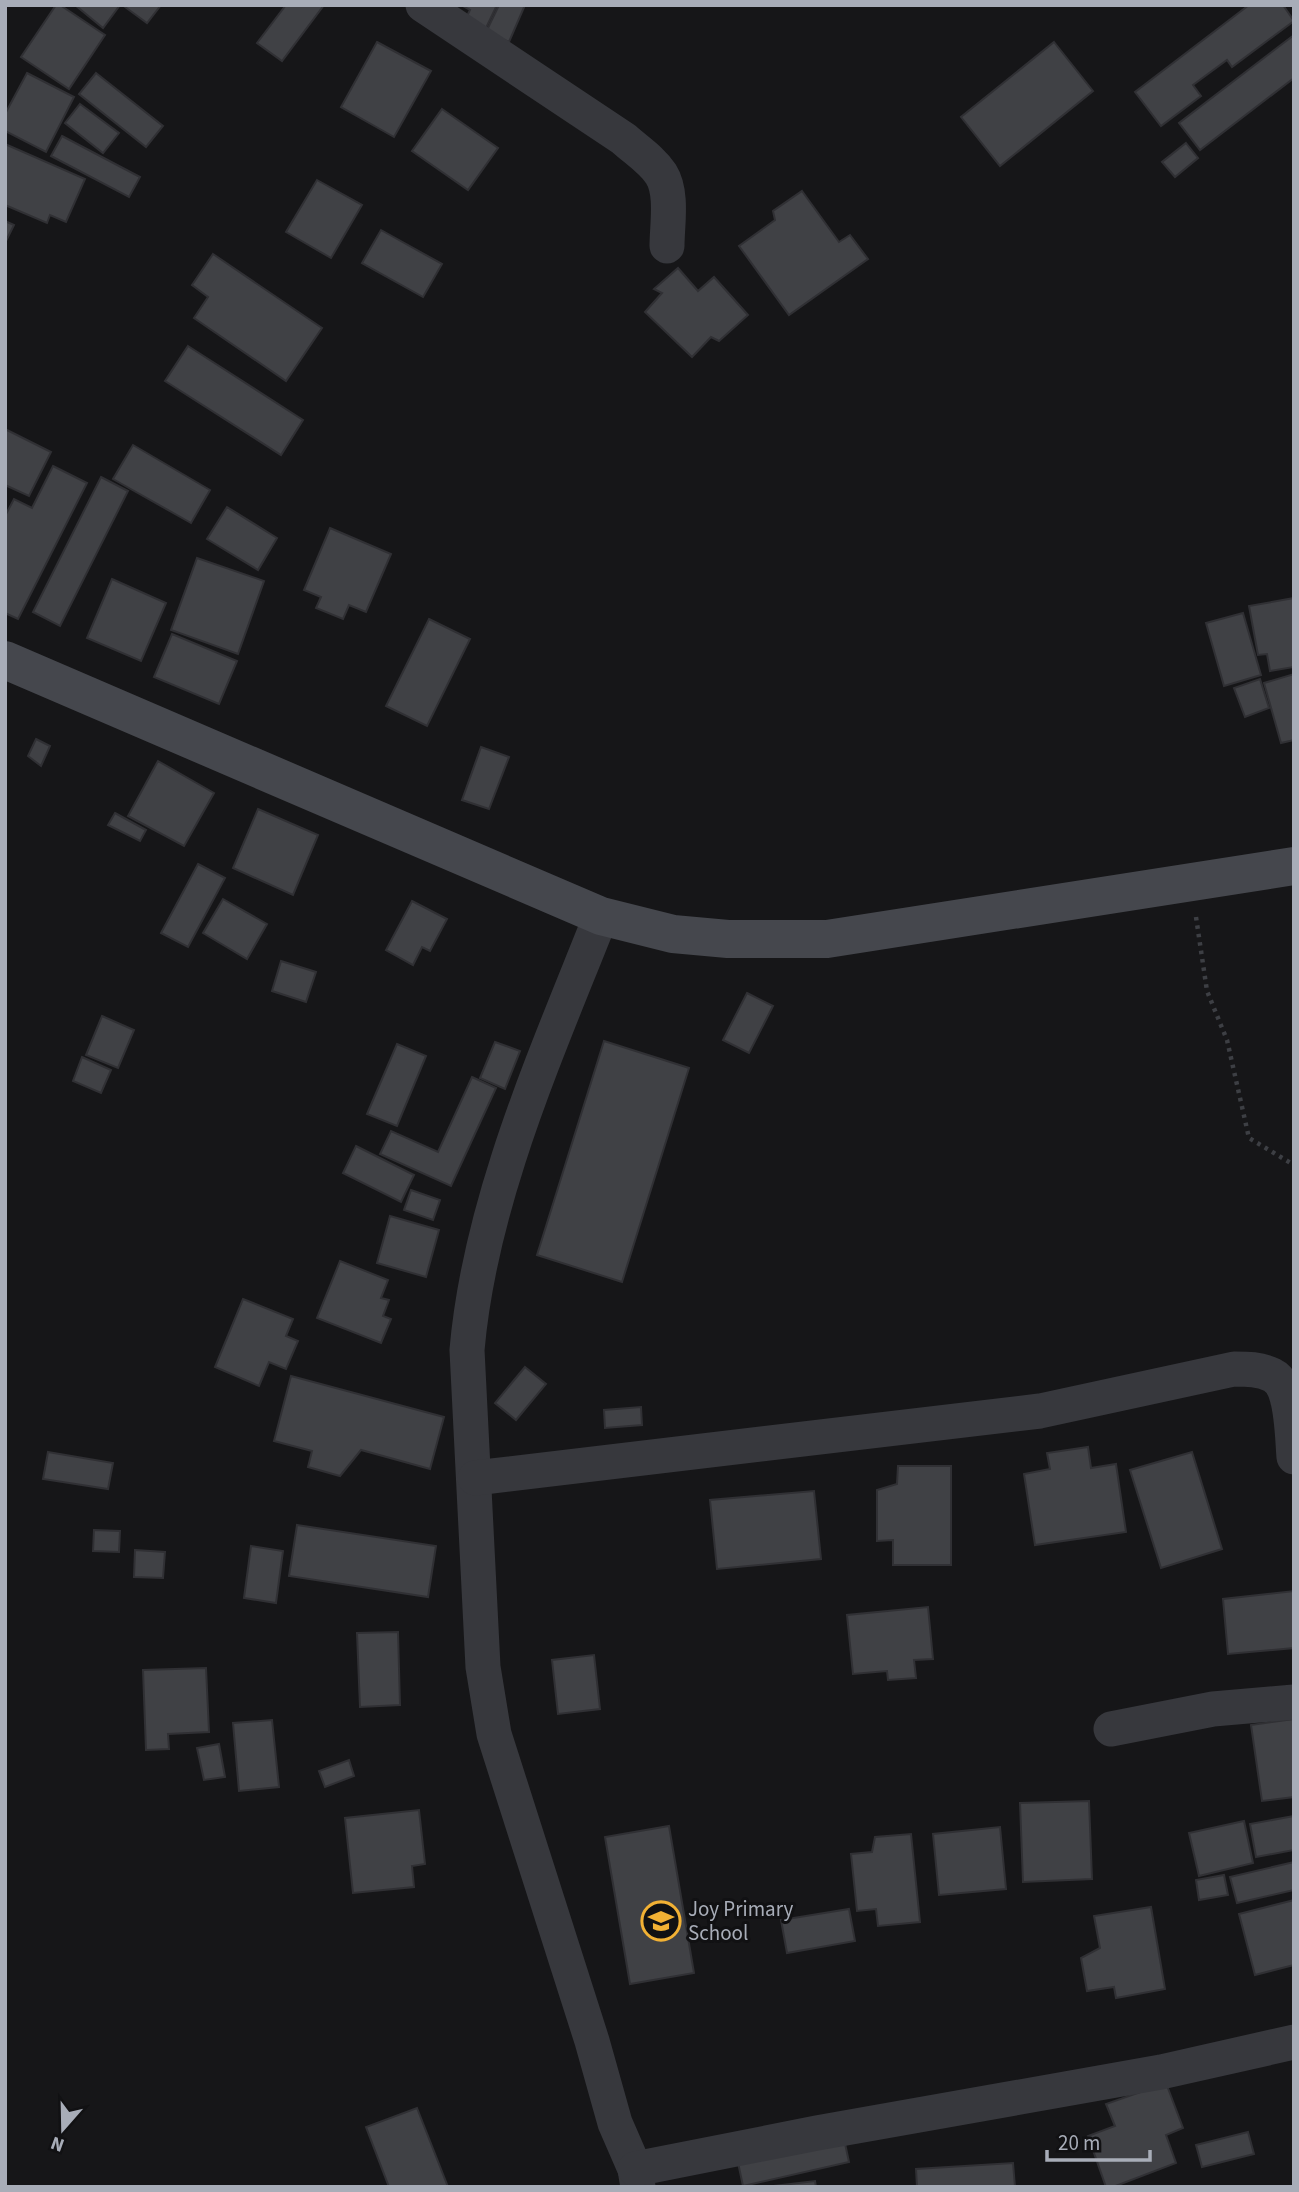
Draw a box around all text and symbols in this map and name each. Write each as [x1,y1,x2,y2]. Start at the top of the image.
place label: Joy Primary School [688,1894,794,1948]
school or university icon: Joy Primary School [640,1900,682,1942]
north arrow [28,2094,98,2164]
scale bar [1047,2118,1150,2162]
text: 20 m [1058,2128,1100,2158]
text: N [47,2129,68,2158]

